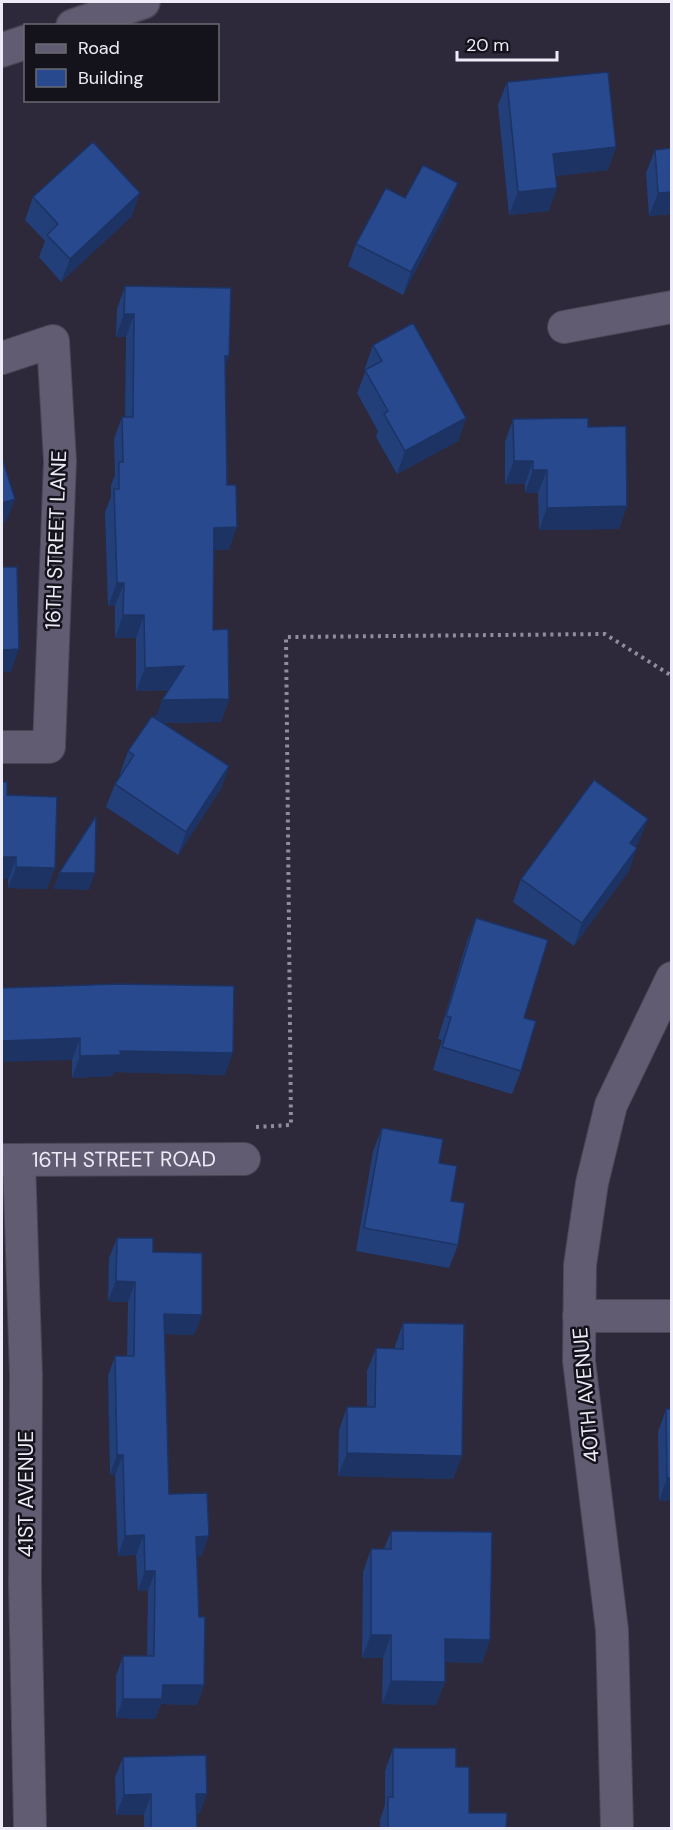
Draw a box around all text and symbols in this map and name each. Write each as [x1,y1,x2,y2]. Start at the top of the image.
legend [24,24,219,102]
scale bar [457,24,558,62]
text: 20 m [466,33,509,57]
text: Road [78,36,120,60]
text: Building [78,66,143,90]
street label: 16TH STREET LANE [39,450,73,630]
street label: 16TH STREET ROAD [32,1145,216,1174]
street label: 40TH AVENUE [566,1326,606,1464]
street label: 41ST AVENUE [12,1431,40,1557]

